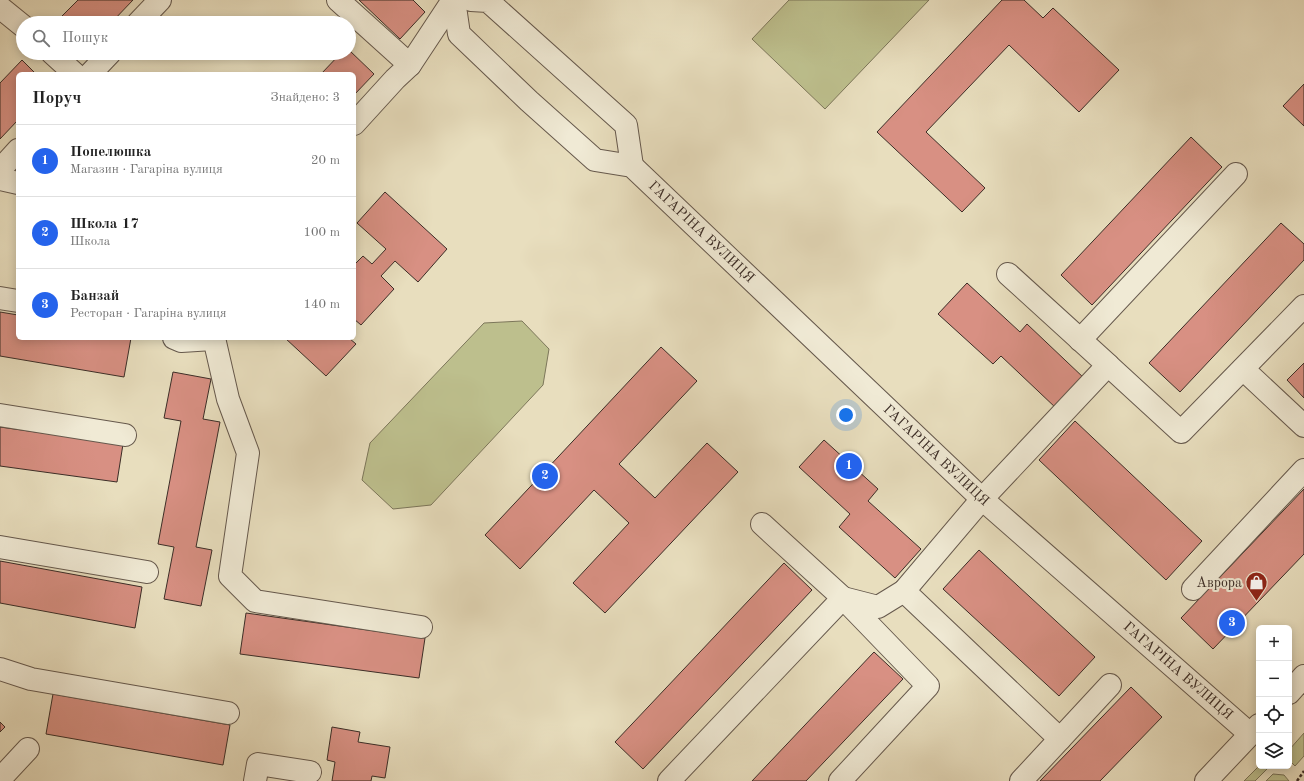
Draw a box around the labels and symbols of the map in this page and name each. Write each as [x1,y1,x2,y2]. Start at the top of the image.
street label: ГАГАРІНА ВУЛИЦЯ [646,179,757,285]
street label: ГАГАРІНА ВУЛИЦЯ [880,402,992,509]
your location [836,405,856,425]
pin: 1 [836,451,862,481]
pin: 2 [532,461,558,491]
shop icon: Аврора [1244,570,1270,603]
place label: Аврора [1196,576,1242,590]
pin: 3 [1219,608,1245,638]
street label: ГАГАРІНА ВУЛИЦЯ [1121,619,1235,722]

